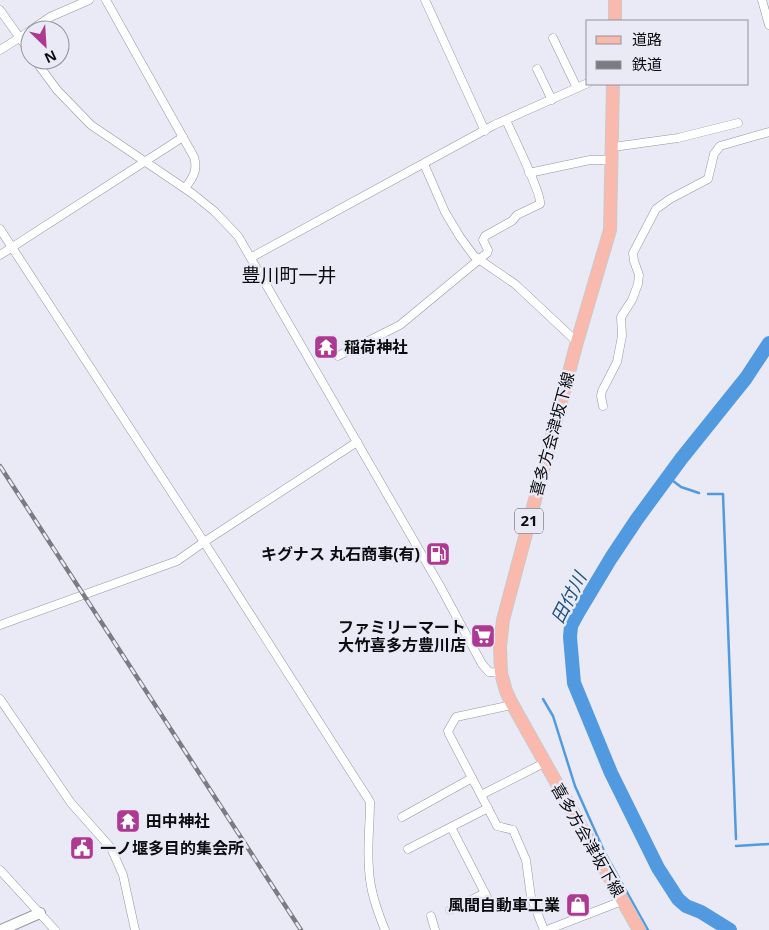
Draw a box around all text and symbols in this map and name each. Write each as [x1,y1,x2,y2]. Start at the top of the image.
north arrow [20,20,70,70]
legend [586,20,749,85]
text: 道路 [632,29,662,49]
text: N [42,46,60,68]
text: 鉄道 [632,54,662,74]
district label: 豊川町一井 [241,262,337,288]
temple icon: 稲荷神社 [313,334,339,360]
place label: 稲荷神社 [344,336,408,358]
street label: 喜多方会津坂下線 [525,369,579,499]
road number: 21 [515,508,543,534]
fuel station icon: キグナス 丸石商事(有) [425,541,451,567]
place label: キグナス 丸石商事(有) [261,543,420,565]
water label: 田付川 [545,566,592,627]
place label: ファミリーマート 大竹喜多方豊川店 [338,616,466,656]
supermarket icon: ファミリーマート 大竹喜多方豊川店 [470,623,496,649]
street label: 喜多方会津坂下線 [546,779,630,901]
temple icon: 田中神社 [115,808,141,834]
place label: 田中神社 [146,810,210,832]
public building icon: 一ノ堰多目的集会所 [69,835,95,861]
place label: 一ノ堰多目的集会所 [100,837,244,859]
shop icon: 風間自動車工業 [565,892,591,918]
place label: 風間自動車工業 [448,894,560,916]

